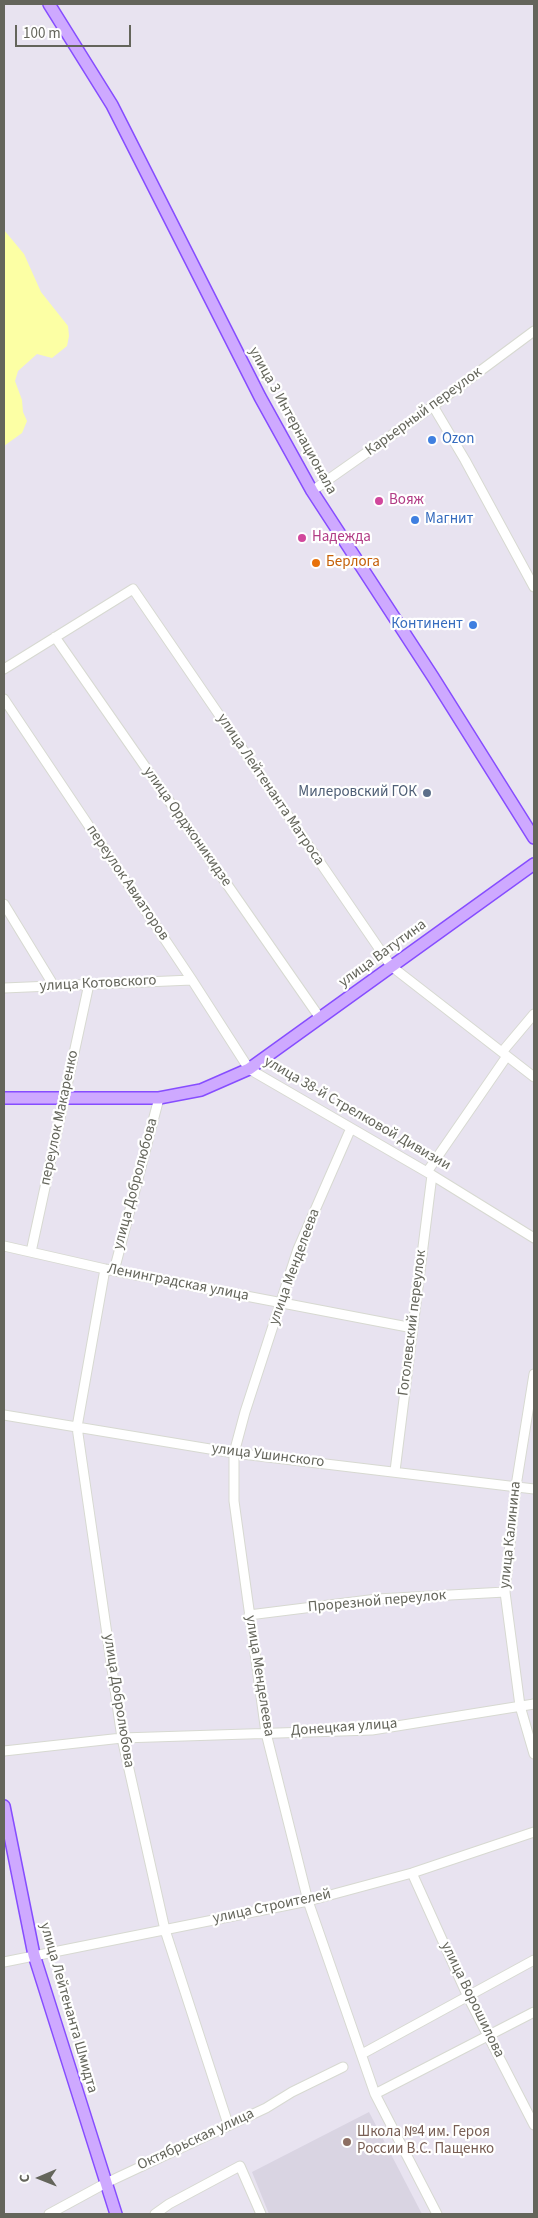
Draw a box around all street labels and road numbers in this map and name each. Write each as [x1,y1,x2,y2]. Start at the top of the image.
street label: улица 3 Интернационала [244,344,340,498]
street label: Карьерный переулок [362,364,486,460]
street label: улица Лейтенанта Матроса [212,711,328,869]
street label: улица Орджоникидзе [139,764,235,890]
street label: переулок Авиаторов [82,822,172,944]
street label: улица Ватутина [336,916,430,992]
street label: улица Котовского [39,972,157,996]
street label: переулок Макаренко [37,1049,83,1187]
street label: улица 38-й Стрелковой Дивизии [260,1053,454,1175]
street label: улица Добролюбова [110,1116,162,1252]
street label: улица Менделеева [266,1206,324,1328]
street label: Гоголевский переулок [395,1249,431,1397]
street label: Ленинградская улица [106,1260,250,1306]
street label: улица Ушинского [211,1440,325,1472]
street label: улица Калинина [496,1480,526,1590]
street label: Прорезной переулок [307,1587,447,1617]
street label: улица Менделеева [241,1614,277,1738]
street label: улица Добролюбова [99,1633,137,1769]
street label: Донецкая улица [290,1715,398,1741]
street label: улица Строителей [211,1886,333,1928]
street label: улица Лейтенанта Шмидта [35,1921,101,2095]
street label: улица Ворошилова [436,1939,508,2061]
street label: Октябрьская улица [135,2105,257,2175]

